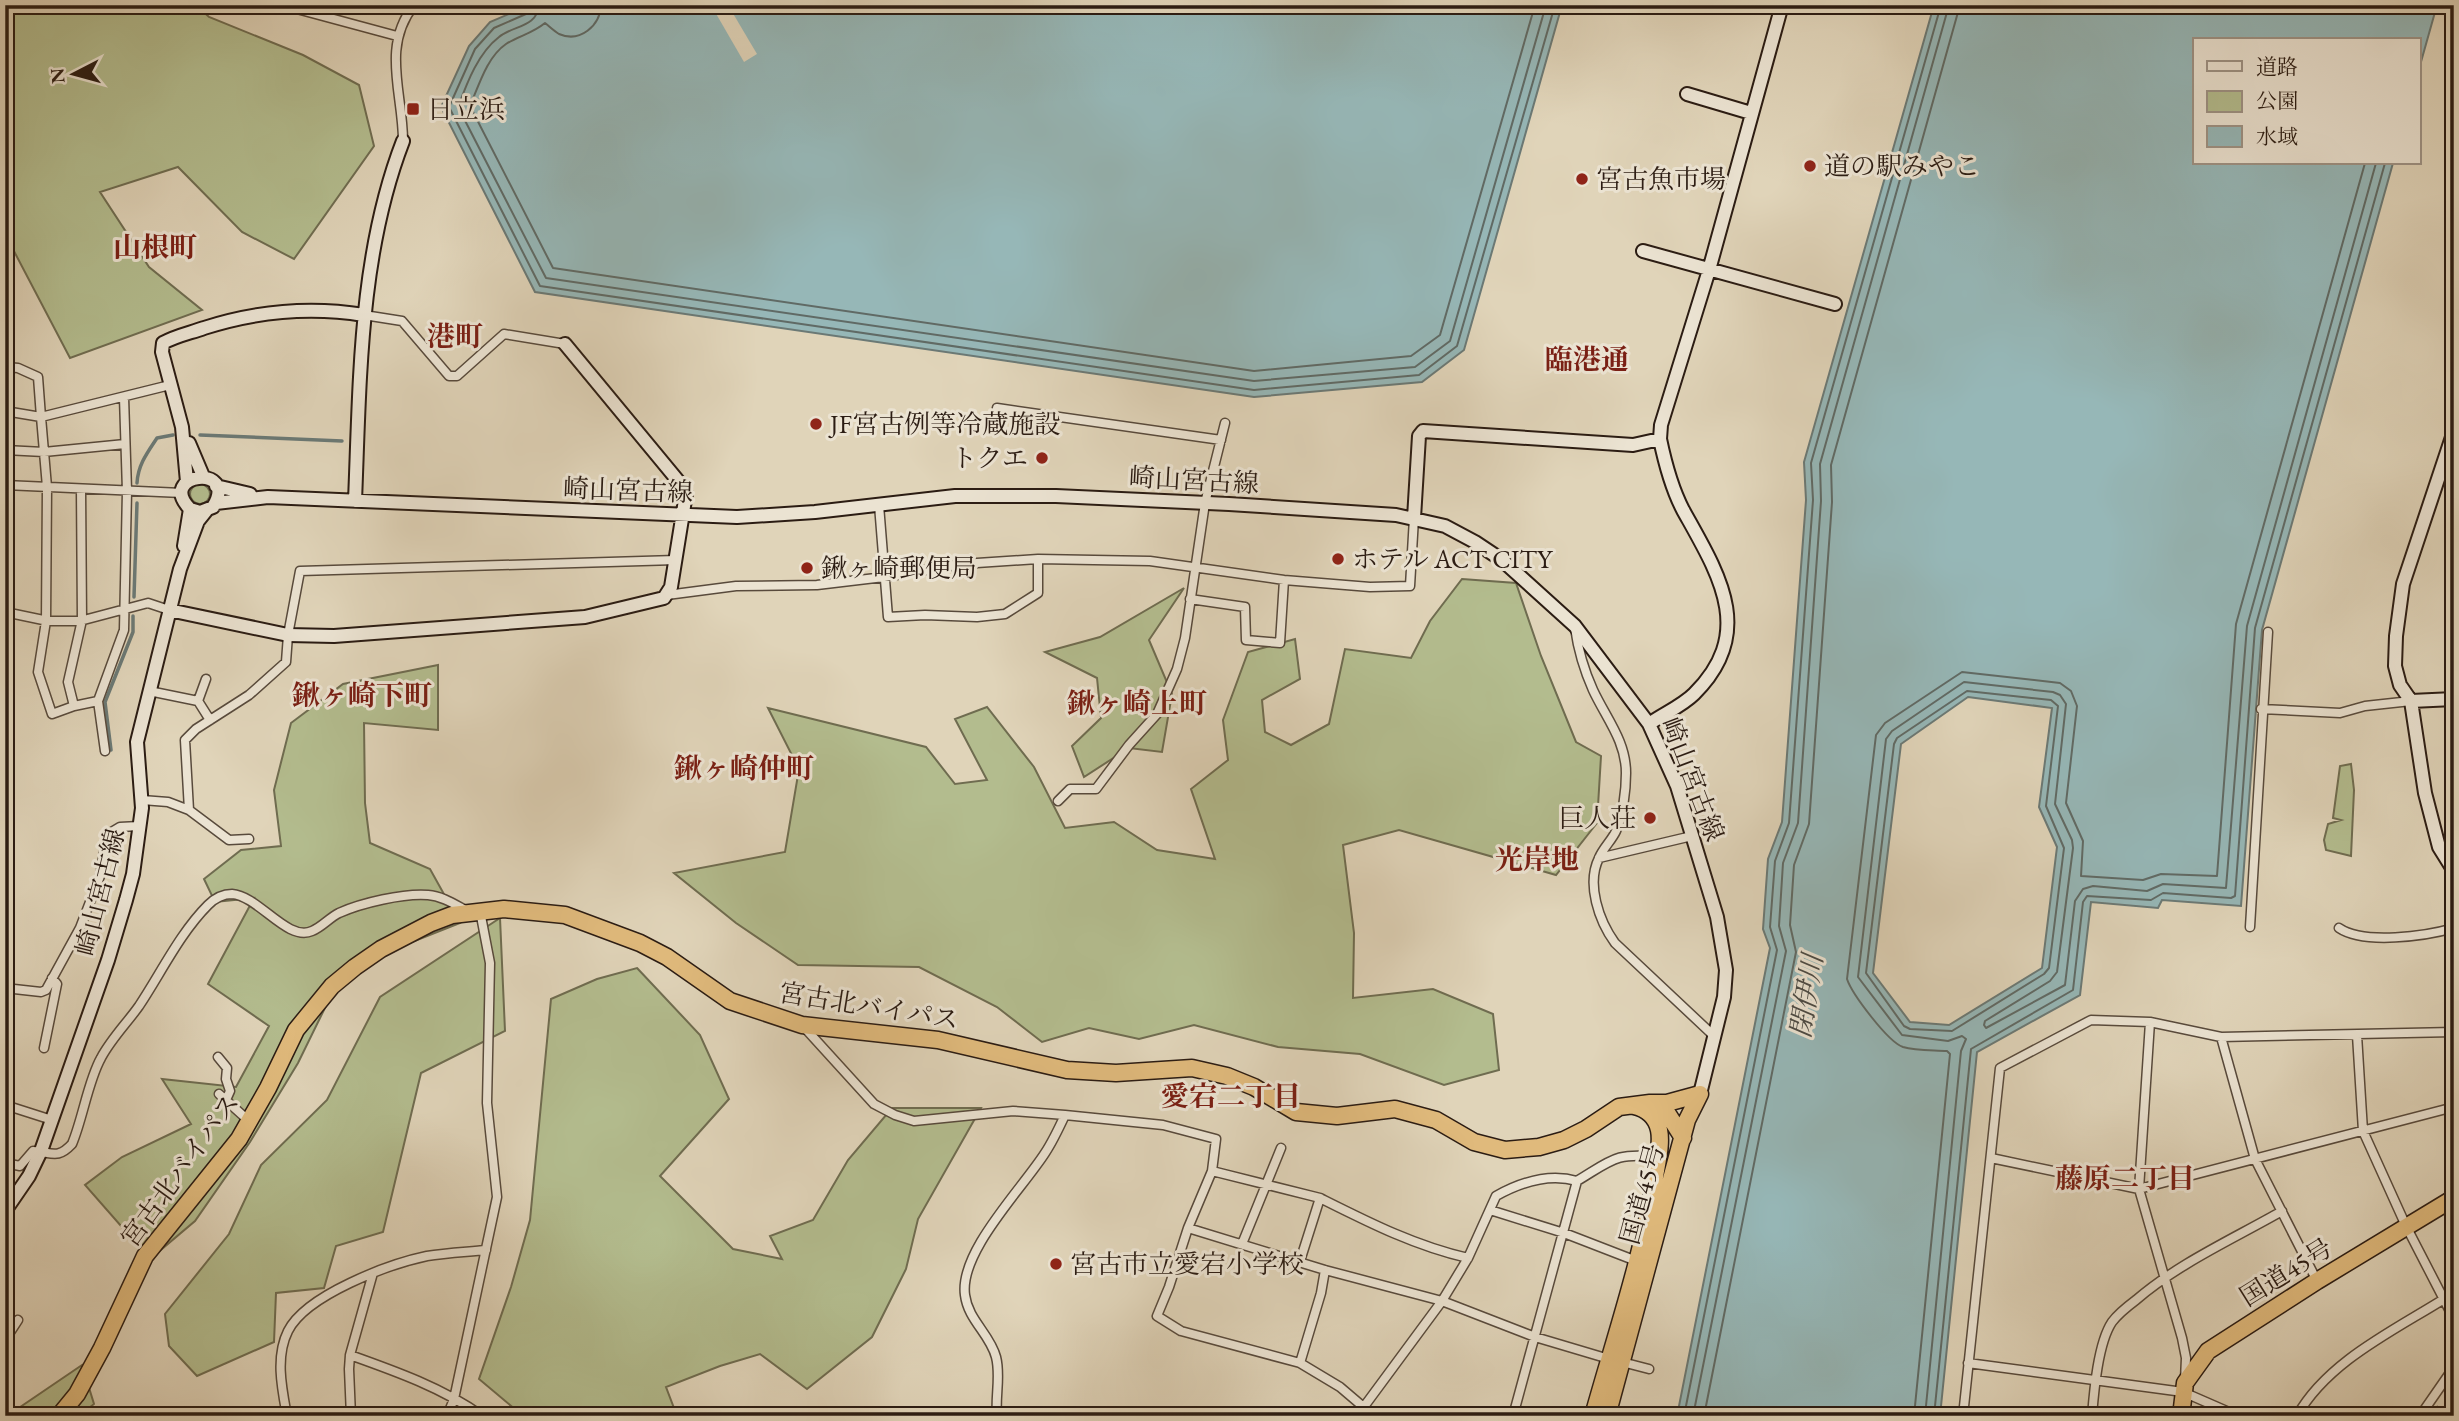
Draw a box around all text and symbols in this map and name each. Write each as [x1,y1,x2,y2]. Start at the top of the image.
north arrow [38,38,108,108]
legend [2193,38,2420,164]
text: 道路 [2256,53,2298,80]
text: N [44,66,71,85]
text: 公園 [2256,87,2298,114]
place label: 日立浜 [427,92,505,126]
marker: 日立浜 [405,101,421,117]
text: 水域 [2256,123,2298,150]
place label: 道の駅みやこ [1824,149,1980,183]
marker: 道の駅みやこ [1802,158,1818,174]
place label: 宮古魚市場 [1596,162,1726,196]
marker: 宮古魚市場 [1574,171,1590,187]
district label: 山根町 [113,229,197,265]
district label: 港町 [427,318,483,354]
district label: 臨港通 [1545,341,1629,377]
place label: JF宮古例等冷蔵施設 [828,407,1060,441]
marker: JF宮古例等冷蔵施設 [808,416,824,432]
place label: トクエ [951,441,1028,475]
marker: トクエ [1034,450,1050,466]
street label: 崎山宮古線 [1128,460,1260,500]
street label: 崎山宮古線 [562,471,694,509]
place label: ホテル ACT CITY [1352,542,1554,576]
place label: 鍬ヶ崎郵便局 [821,551,977,585]
marker: ホテル ACT CITY [1330,551,1346,567]
marker: 鍬ヶ崎郵便局 [799,560,815,576]
district label: 鍬ヶ崎下町 [292,677,432,713]
district label: 鍬ヶ崎上町 [1067,685,1207,721]
street label: 崎山宮古線 [1654,712,1732,846]
district label: 鍬ヶ崎仲町 [674,750,814,786]
place label: 巨人荘 [1558,801,1636,835]
marker: 巨人荘 [1642,810,1658,826]
street label: 崎山宮古線 [68,825,132,959]
district label: 光岸地 [1495,841,1579,877]
water label: 閉伊川 [1782,949,1831,1040]
street label: 宮古北バイパス [777,975,961,1037]
district label: 愛宕二丁目 [1161,1078,1301,1114]
street label: 宮古北バイパス [113,1087,247,1253]
street label: 国道45号 [1612,1140,1672,1248]
district label: 藤原二丁目 [2055,1160,2195,1196]
street label: 国道45号 [2233,1230,2339,1314]
place label: 宮古市立愛宕小学校 [1070,1247,1304,1281]
marker: 宮古市立愛宕小学校 [1048,1256,1064,1272]

